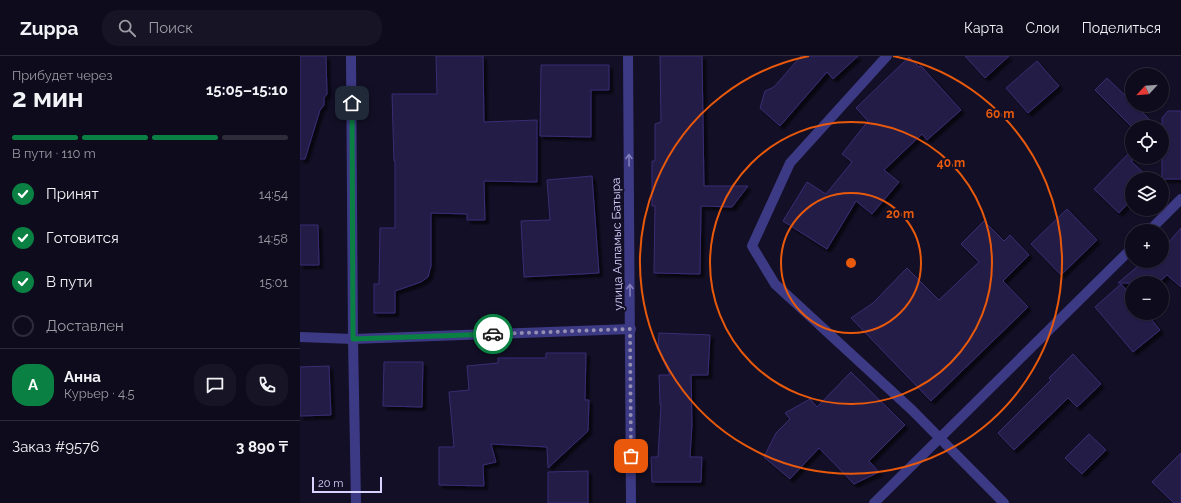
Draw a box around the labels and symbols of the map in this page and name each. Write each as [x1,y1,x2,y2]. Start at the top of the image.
north arrow [1125,68,1169,112]
pin [335,86,369,120]
text: 60 m [986,107,1014,121]
one-way arrow [625,154,633,167]
text: 40 m [937,156,965,170]
street label: улица Алпамыс Батыра [609,177,625,311]
text: 20 m [886,207,914,221]
centre of rings [844,256,858,270]
one-way arrow [626,284,634,297]
courier [473,314,513,354]
pin [614,439,648,473]
scale bar [312,475,382,494]

